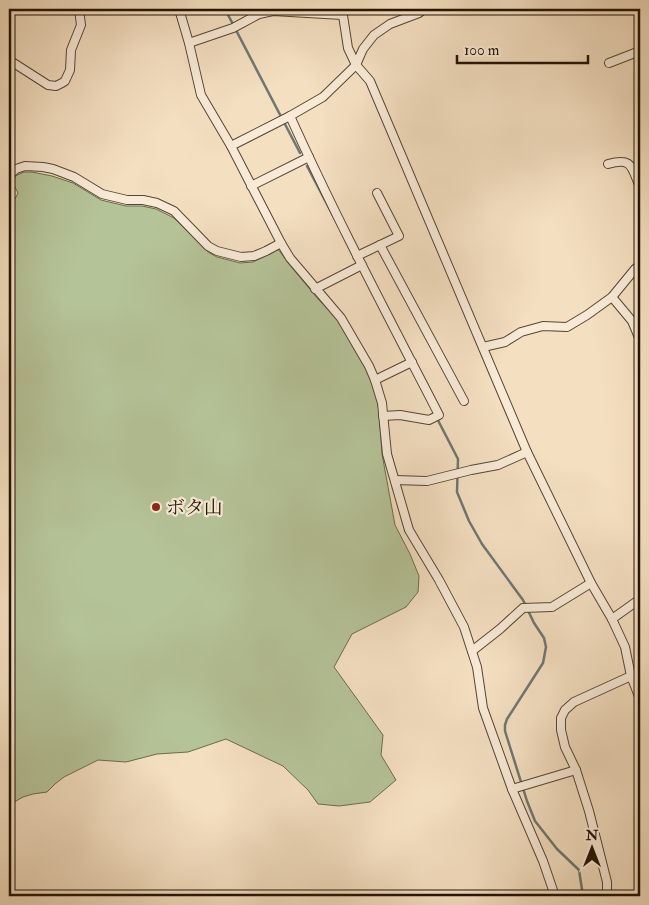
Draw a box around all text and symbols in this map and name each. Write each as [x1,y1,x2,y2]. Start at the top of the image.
scale bar [457,32,588,64]
text: 100 m [464,41,500,60]
place label: ボタ山 [166,496,223,520]
marker: ボタ山 [150,501,162,513]
north arrow [566,822,616,872]
text: N [585,827,599,844]

